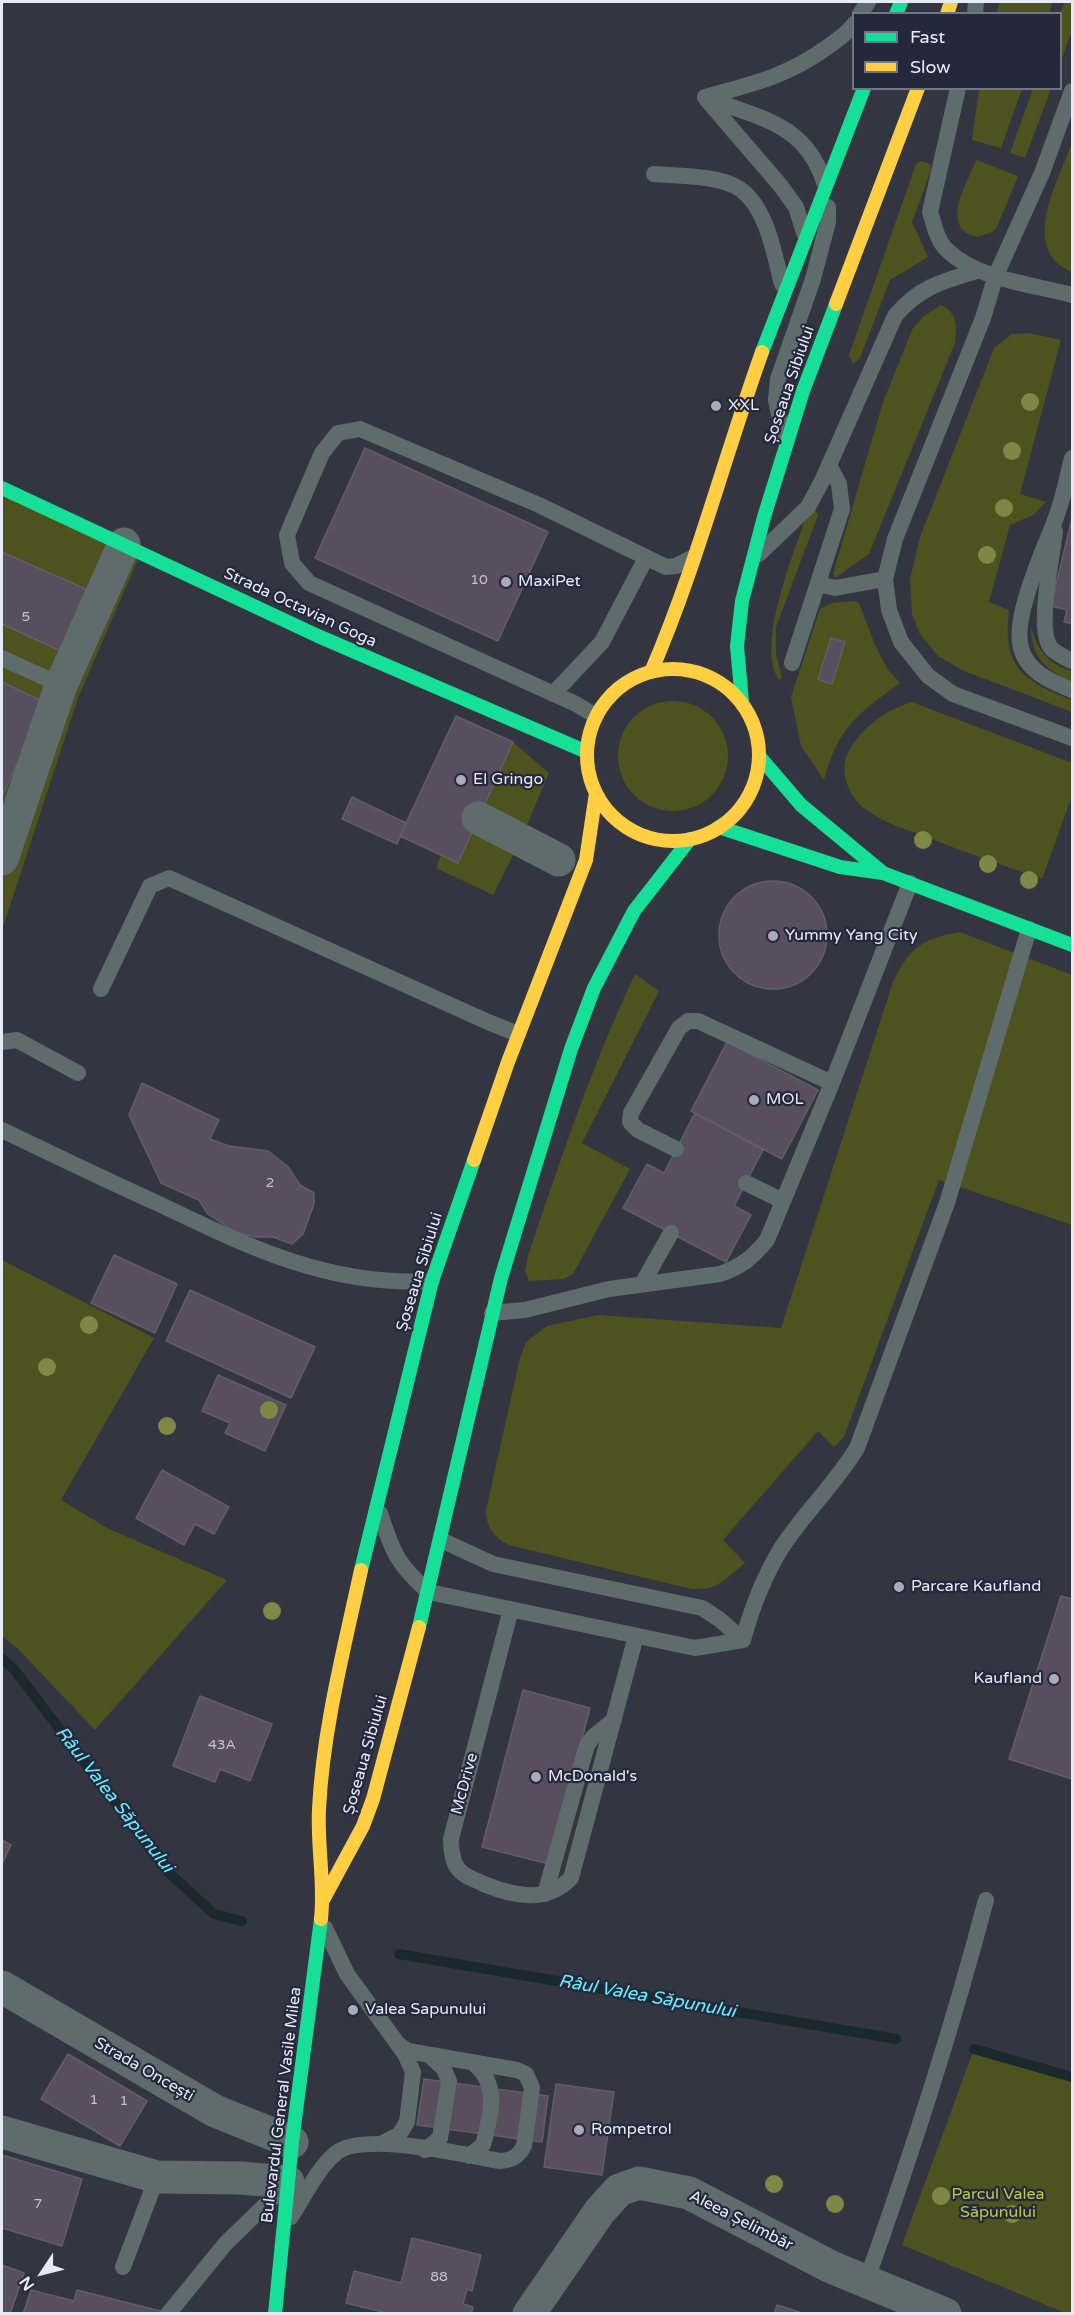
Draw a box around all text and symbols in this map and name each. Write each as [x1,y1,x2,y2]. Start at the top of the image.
legend [852,12,1062,90]
text: Fast [910,26,945,48]
text: Slow [910,56,951,78]
street label: Șoseaua Sibiului [761,324,819,446]
place label: XXL [728,396,759,416]
marker: XXL [709,399,723,413]
street label: Strada Octavian Goga [221,564,379,652]
house number: 10 [470,572,488,588]
place label: MaxiPet [518,572,581,592]
marker: MaxiPet [499,575,513,589]
house number: 5 [22,609,30,625]
place label: El Gringo [473,770,543,790]
marker: El Gringo [454,773,468,787]
place label: Yummy Yang City [785,926,918,946]
marker: Yummy Yang City [766,929,780,943]
place label: MOL [766,1090,804,1110]
marker: MOL [747,1093,761,1107]
house number: 2 [266,1175,274,1191]
street label: Șoseaua Sibiului [393,1210,447,1334]
place label: Parcare Kaufland [911,1577,1041,1597]
marker: Parcare Kaufland [892,1580,906,1594]
place label: Kaufland [974,1669,1042,1689]
marker: Kaufland [1047,1672,1061,1686]
street label: Șoseaua Sibiului [340,1693,392,1817]
water label: Râul Valea Săpunului [50,1723,178,1877]
house number: 43A [208,1737,236,1753]
street label: McDrive [448,1751,482,1817]
place label: McDonald's [548,1767,637,1787]
marker: McDonald's [529,1770,543,1784]
water label: Râul Valea Săpunului [557,1971,737,2023]
street label: Bulevardul General Vasile Milea [258,1986,306,2224]
place label: Valea Sapunului [365,2000,486,2020]
marker: Valea Sapunului [346,2003,360,2017]
street label: Strada Oncești [91,2034,197,2106]
house number: 1 [90,2092,98,2108]
house number: 1 [120,2093,128,2109]
place label: Rompetrol [591,2120,672,2140]
marker: Rompetrol [572,2123,586,2137]
park label: Parcul Valea Săpunului [952,2185,1044,2223]
street label: Aleea Șelimbăr [686,2187,796,2255]
house number: 7 [34,2196,42,2212]
north arrow [12,2243,72,2303]
house number: 88 [430,2269,448,2285]
text: N [15,2272,39,2294]

